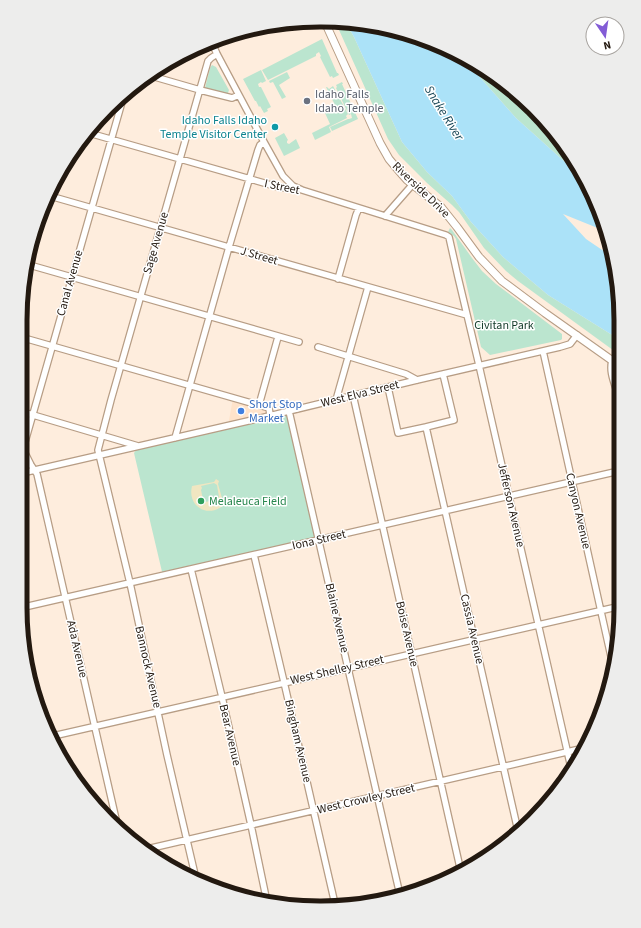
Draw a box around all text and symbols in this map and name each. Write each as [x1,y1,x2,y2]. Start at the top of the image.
north arrow [585,16,625,56]
text: N [602,37,612,53]
water label: Snake River [420,82,468,144]
place label: Idaho Falls Idaho Temple [315,86,384,117]
marker: Idaho Falls Idaho Temple [302,96,312,106]
place label: Idaho Falls Idaho Temple Visitor Center [160,112,268,143]
marker: Idaho Falls Idaho Temple Visitor Center [270,122,280,132]
street label: Riverside Drive [388,158,454,222]
street label: I Street [263,175,301,199]
street label: Sage Avenue [139,210,173,276]
street label: J Street [238,243,280,269]
street label: Canal Avenue [52,248,88,318]
park label: Civitan Park [474,317,534,334]
street label: West Elva Street [319,376,401,412]
place label: Short Stop Market [249,396,303,427]
marker: Short Stop Market [236,406,246,416]
street label: Jefferson Avenue [493,461,529,549]
street label: Canyon Avenue [561,471,595,551]
place label: Melaleuca Field [209,493,287,510]
marker: Melaleuca Field [196,496,206,506]
street label: Iona Street [290,526,348,554]
street label: Blaine Avenue [321,581,353,655]
street label: Cassia Avenue [456,592,488,666]
street label: Boise Avenue [391,599,423,669]
street label: Ada Avenue [62,619,92,680]
street label: Bannock Avenue [130,624,166,710]
street label: West Shelley Street [288,651,386,689]
street label: Bingham Avenue [280,698,316,784]
street label: Bear Avenue [215,703,245,767]
street label: West Crowley Street [315,779,417,819]

